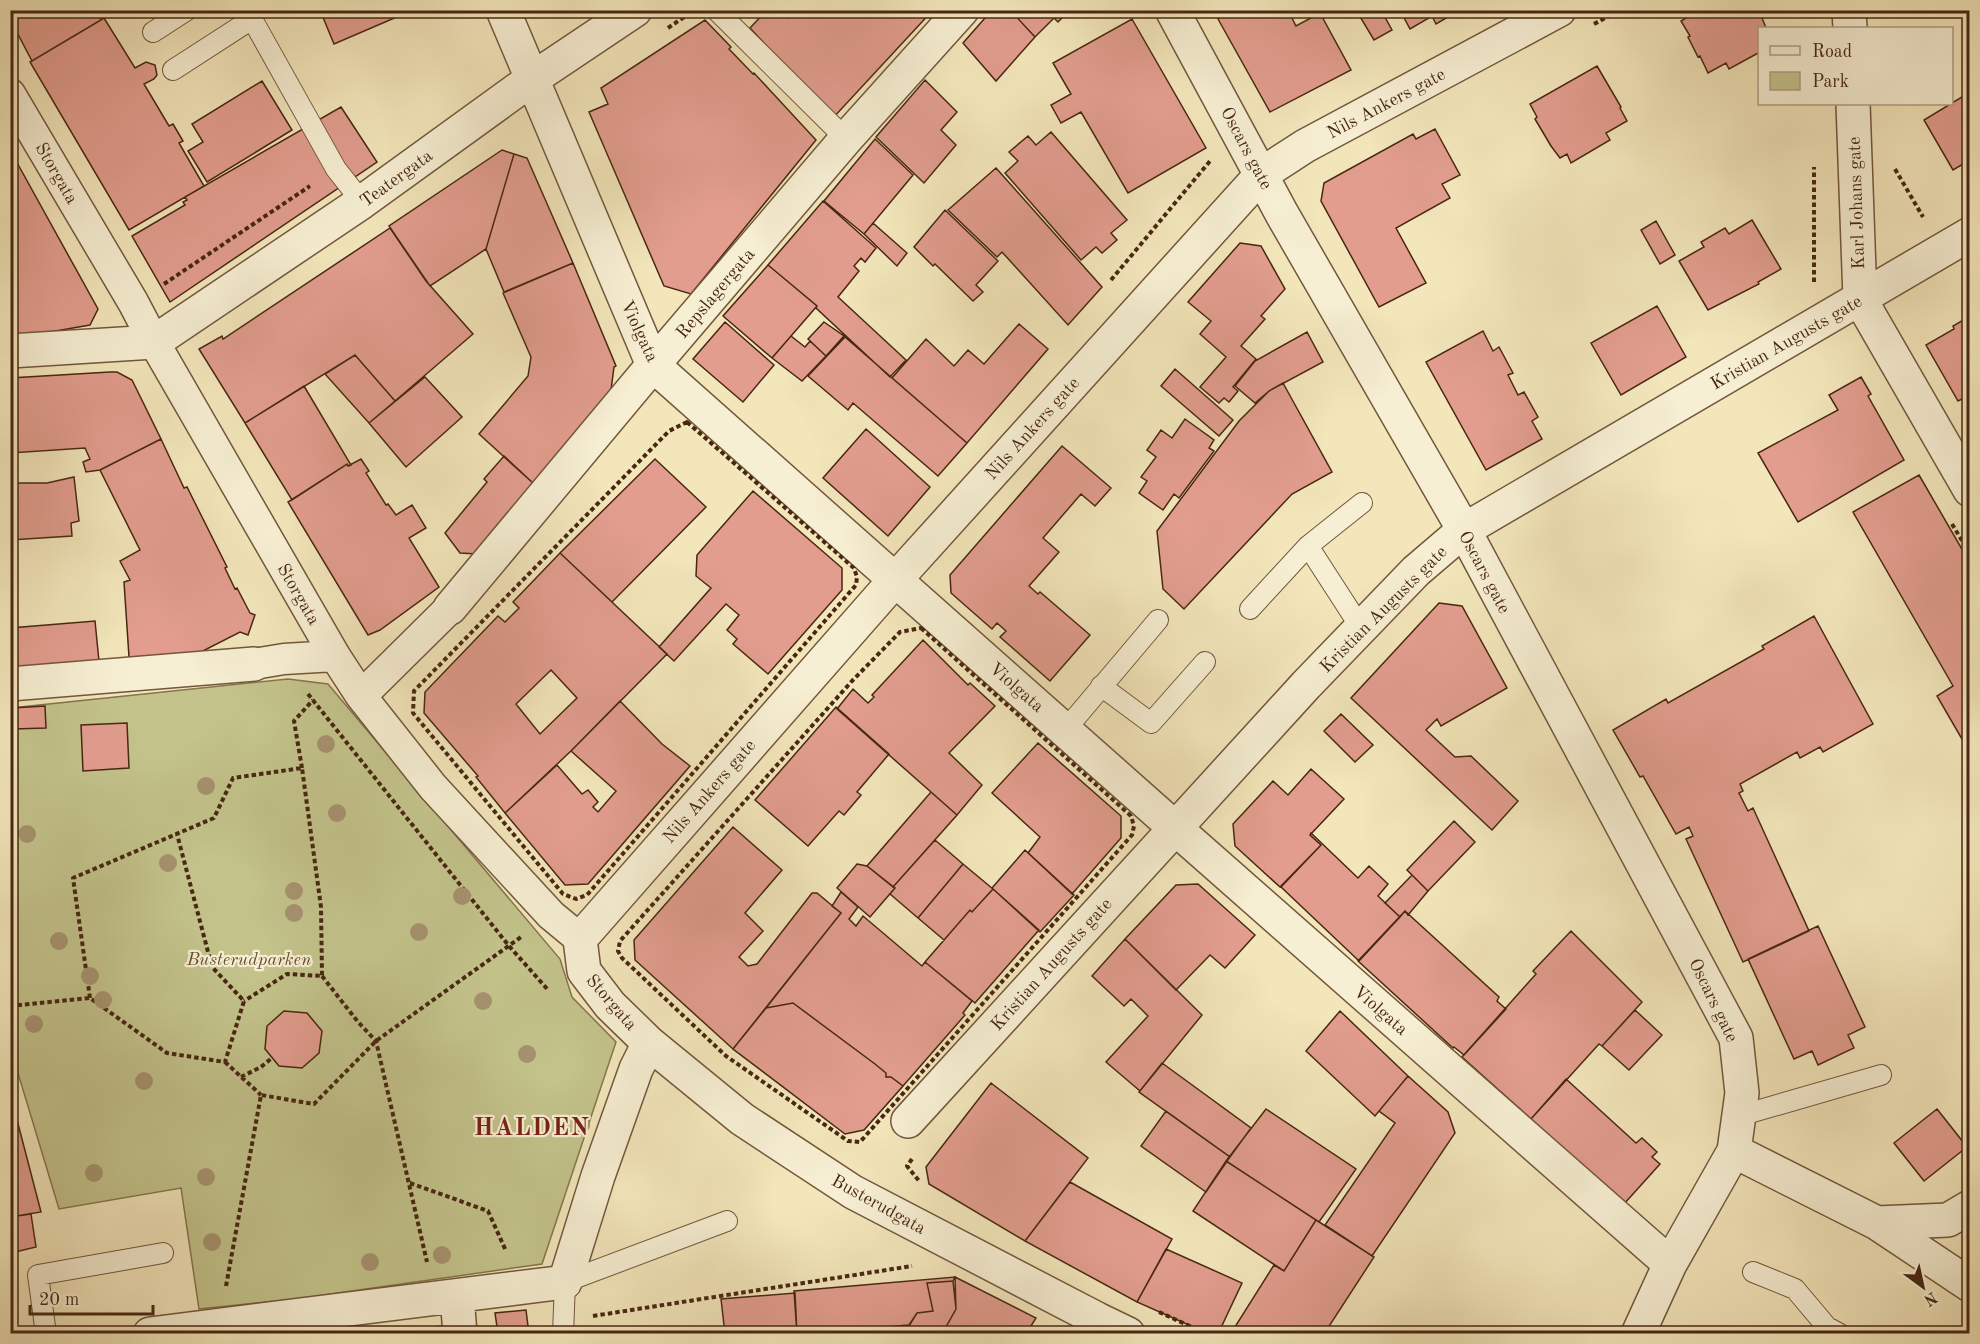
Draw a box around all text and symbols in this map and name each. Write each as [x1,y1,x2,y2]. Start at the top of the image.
legend [1758,27,1953,105]
text: Road [1812,43,1852,61]
street label: Nils Ankers gate [1324,65,1449,143]
text: Park [1812,73,1849,91]
street label: Oscars gate [1217,104,1275,193]
street label: Karl Johans gate [1846,136,1868,270]
street label: Storgata [31,140,81,207]
street label: Teatergata [357,147,436,211]
street label: Repslagergata [673,245,758,342]
street label: Kristian Augusts gate [1708,292,1865,393]
street label: Violgata [617,298,661,365]
street label: Nils Ankers gate [982,374,1083,483]
street label: Oscars gate [1455,528,1513,617]
street label: Kristian Augusts gate [1317,543,1451,677]
street label: Storgata [273,561,323,628]
street label: Violgata [986,659,1047,716]
street label: Nils Ankers gate [660,736,760,847]
street label: Kristian Augusts gate [988,895,1116,1034]
park label: Busterudparken [186,951,311,969]
street label: Oscars gate [1685,956,1741,1045]
street label: Storgata [582,971,640,1034]
street label: Violgata [1350,982,1411,1039]
district label: HALDEN [474,1117,590,1141]
street label: Busterudgata [828,1172,929,1238]
north arrow [1893,1257,1953,1317]
scale bar [30,1278,153,1316]
text: N [1920,1288,1940,1308]
text: 20 m [39,1291,79,1309]

